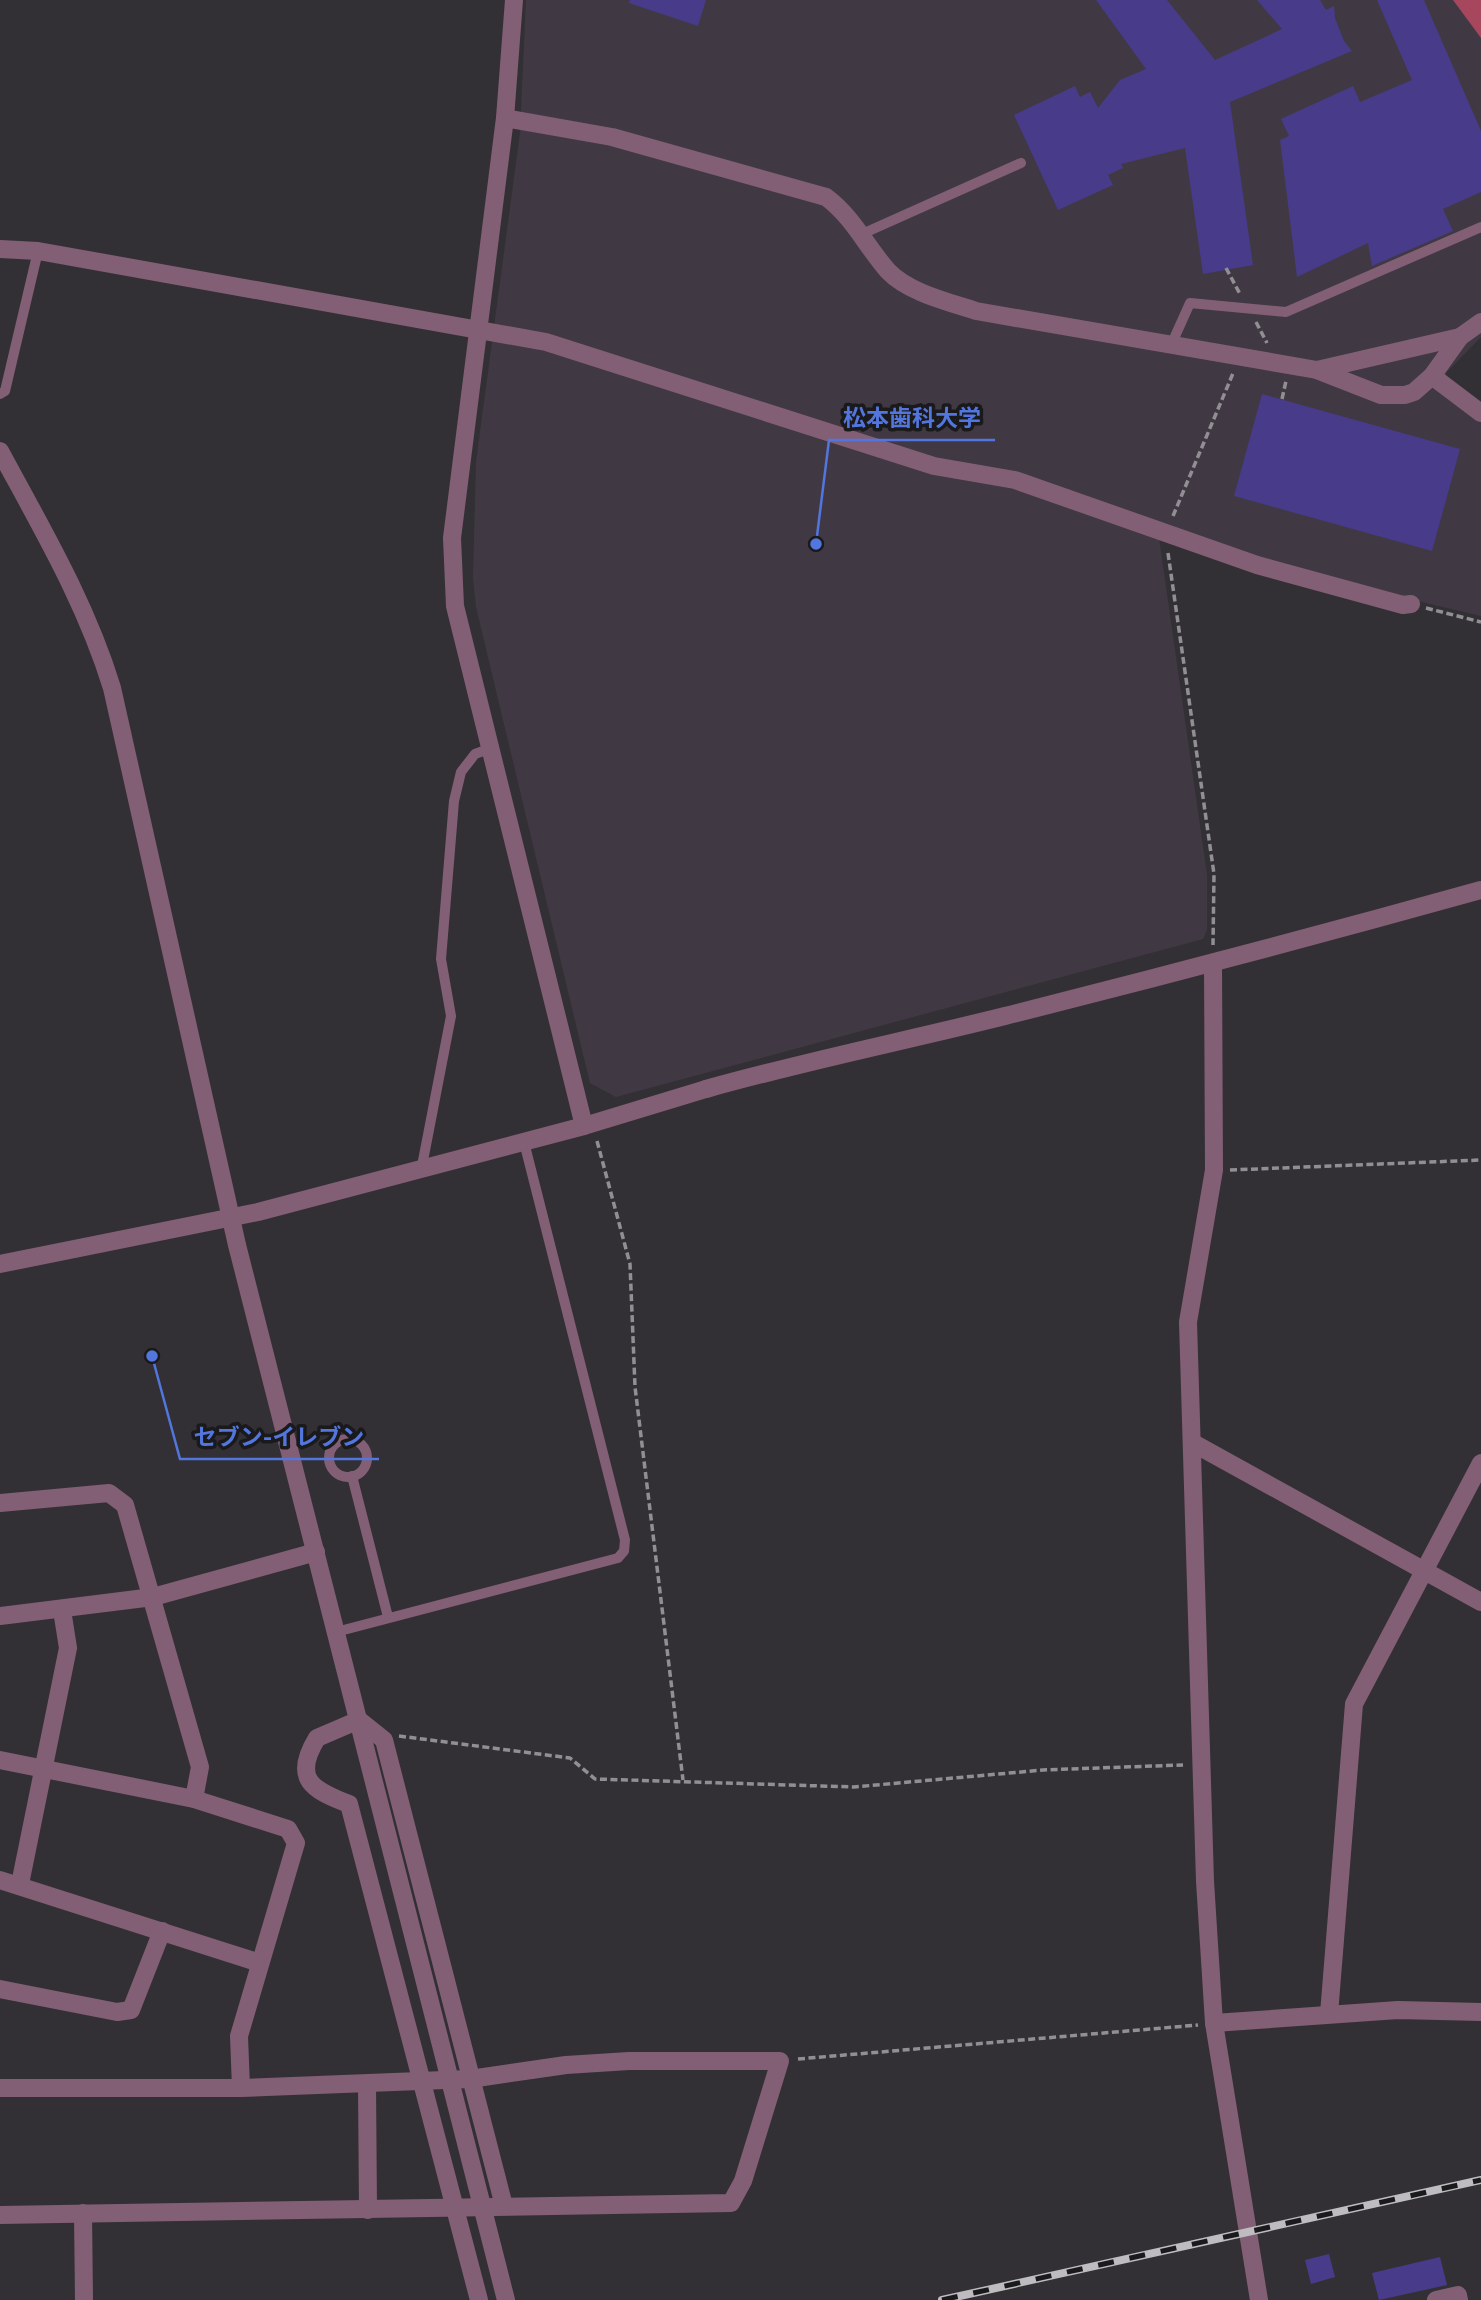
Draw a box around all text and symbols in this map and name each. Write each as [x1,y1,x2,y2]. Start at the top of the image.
callout: 松本歯科大学 [829,396,995,440]
text: 松本歯科大学 [843,404,981,431]
callout: セブン-イレブン [180,1415,379,1459]
text: セブン-イレブン [194,1423,364,1450]

